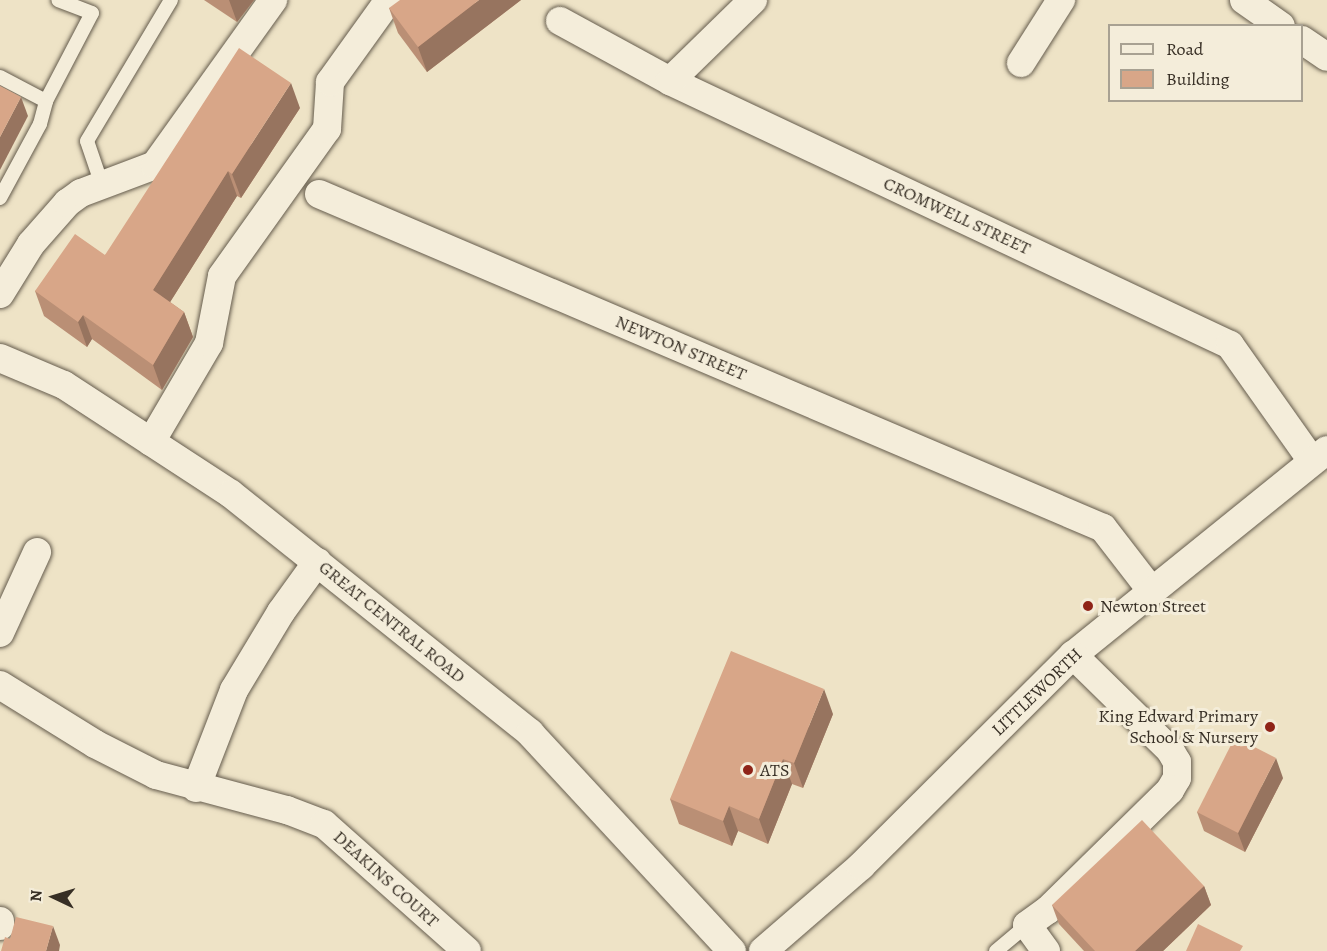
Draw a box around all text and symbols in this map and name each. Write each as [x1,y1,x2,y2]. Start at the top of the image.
legend [1108,24,1303,102]
text: Road [1166,37,1203,61]
text: Building [1166,67,1230,91]
street label: CROMWELL STREET [880,172,1034,260]
street label: NEWTON STREET [612,311,750,385]
street label: GREAT CENTRAL ROAD [315,556,469,688]
place label: Newton Street [1100,595,1206,617]
marker: Newton Street [1081,599,1095,613]
street label: LITTLEWORTH [987,644,1087,740]
place label: King Edward Primary School & Nursery [1098,706,1258,748]
marker: King Edward Primary School & Nursery [1263,720,1277,734]
place label: ATS [760,759,789,781]
marker: ATS [741,763,755,777]
street label: DEAKINS COURT [329,826,443,932]
north arrow [24,867,84,927]
text: N [25,889,47,902]

